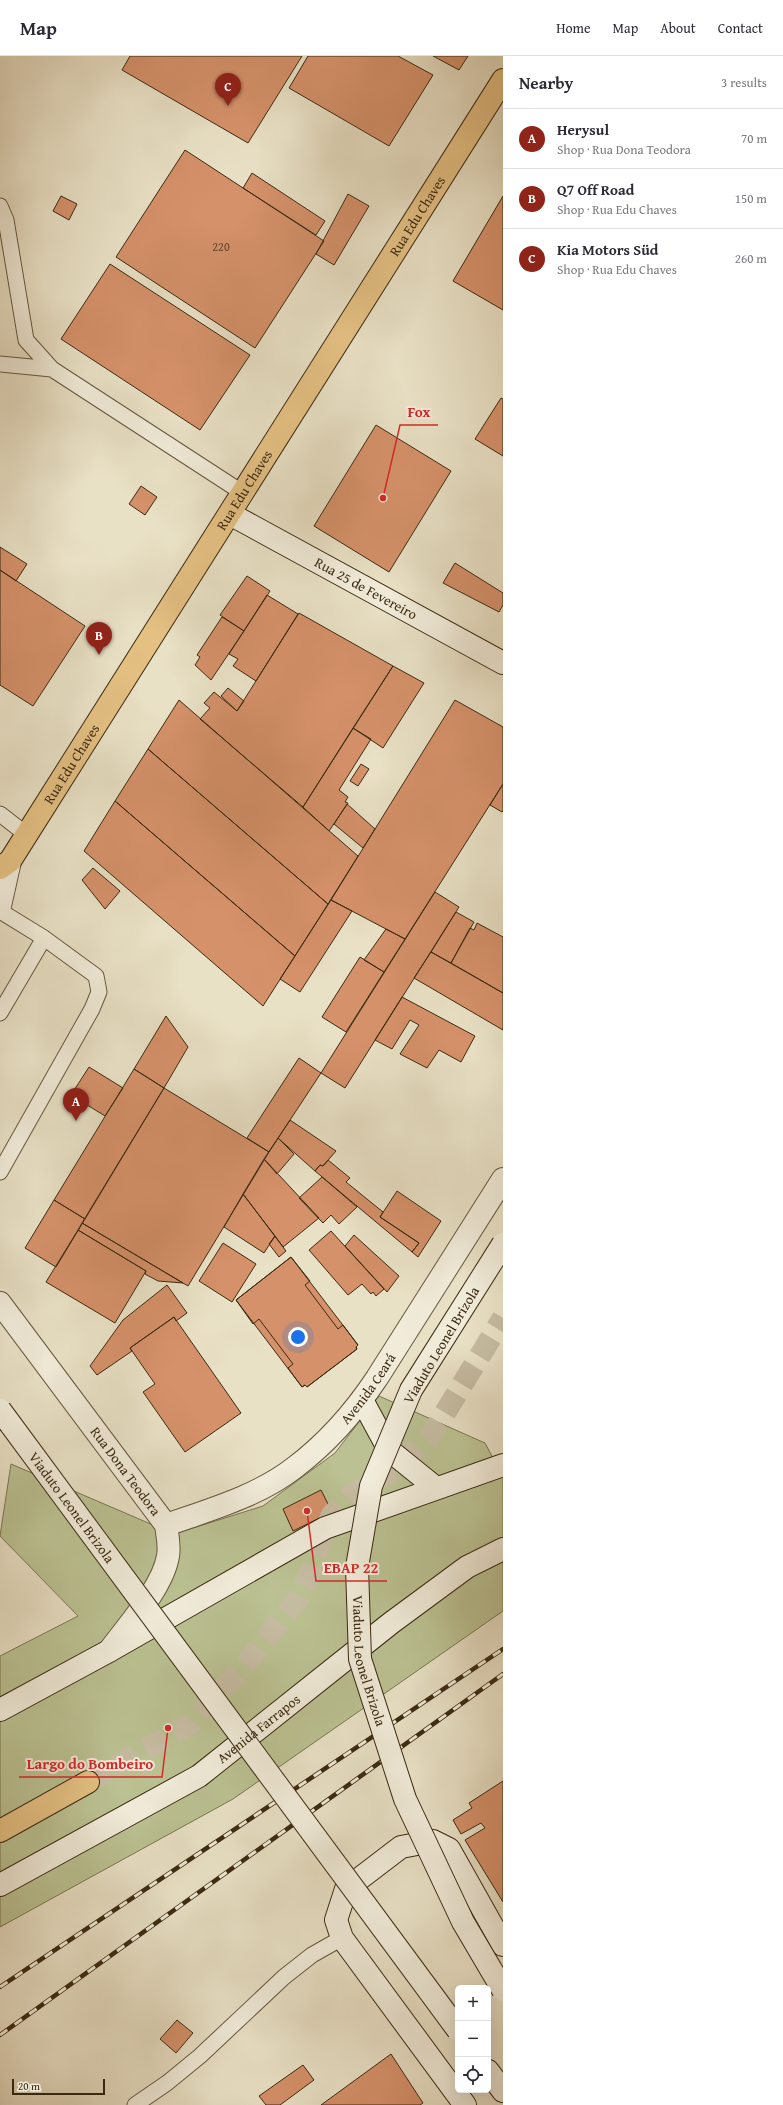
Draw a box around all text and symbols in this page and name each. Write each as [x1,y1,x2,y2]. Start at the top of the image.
text: Map [20,14,57,42]
text: Home [556,18,591,38]
text: Map [613,18,638,38]
text: About [660,18,696,38]
text: Contact [718,18,763,38]
text: Nearby [519,70,573,95]
pin: C [215,73,241,106]
text: 3 results [721,73,767,92]
text: Herysul [557,119,609,140]
text: A [528,129,536,148]
text: 70 m [741,129,767,148]
text: Shop · Rua Dona Teodora [557,140,691,159]
street label: Rua Edu Chaves [384,172,450,260]
text: Q7 Off Road [557,179,634,200]
text: B [528,189,536,208]
text: 150 m [735,189,767,208]
text: Shop · Rua Edu Chaves [557,200,677,219]
house number: 220 [212,238,230,255]
text: Kia Motors Süd [557,239,658,260]
text: C [528,249,536,268]
text: 260 m [735,249,767,268]
text: Shop · Rua Edu Chaves [557,260,677,279]
callout: Fox [400,398,438,425]
text: Fox [408,401,430,422]
street label: Rua Edu Chaves [211,446,277,534]
street label: Rua 25 de Fevereiro [311,552,421,624]
pin: B [86,622,112,655]
street label: Rua Edu Chaves [38,720,104,808]
pin: A [63,1088,89,1121]
street label: Viaduto Leonel Brizola [398,1282,484,1407]
your location [288,1327,308,1347]
street label: Avenida Ceará [336,1349,401,1428]
street label: Rua Dona Teodora [86,1423,166,1520]
street label: Viaduto Leonel Brizola [24,1448,120,1567]
callout: EBAP 22 [316,1554,387,1581]
text: EBAP 22 [324,1557,378,1578]
street label: Viaduto Leonel Brizola [348,1595,391,1729]
street label: Avenida Farrapos [213,1689,304,1768]
callout: Largo do Bombeiro [19,1750,162,1777]
text: Largo do Bombeiro [27,1753,153,1774]
map controls [455,1985,491,2093]
button: + [455,1985,491,2021]
button: − [455,2021,491,2057]
button: locate [455,2057,491,2093]
scale bar [12,2077,105,2096]
text: 20 m [18,2078,40,2094]

